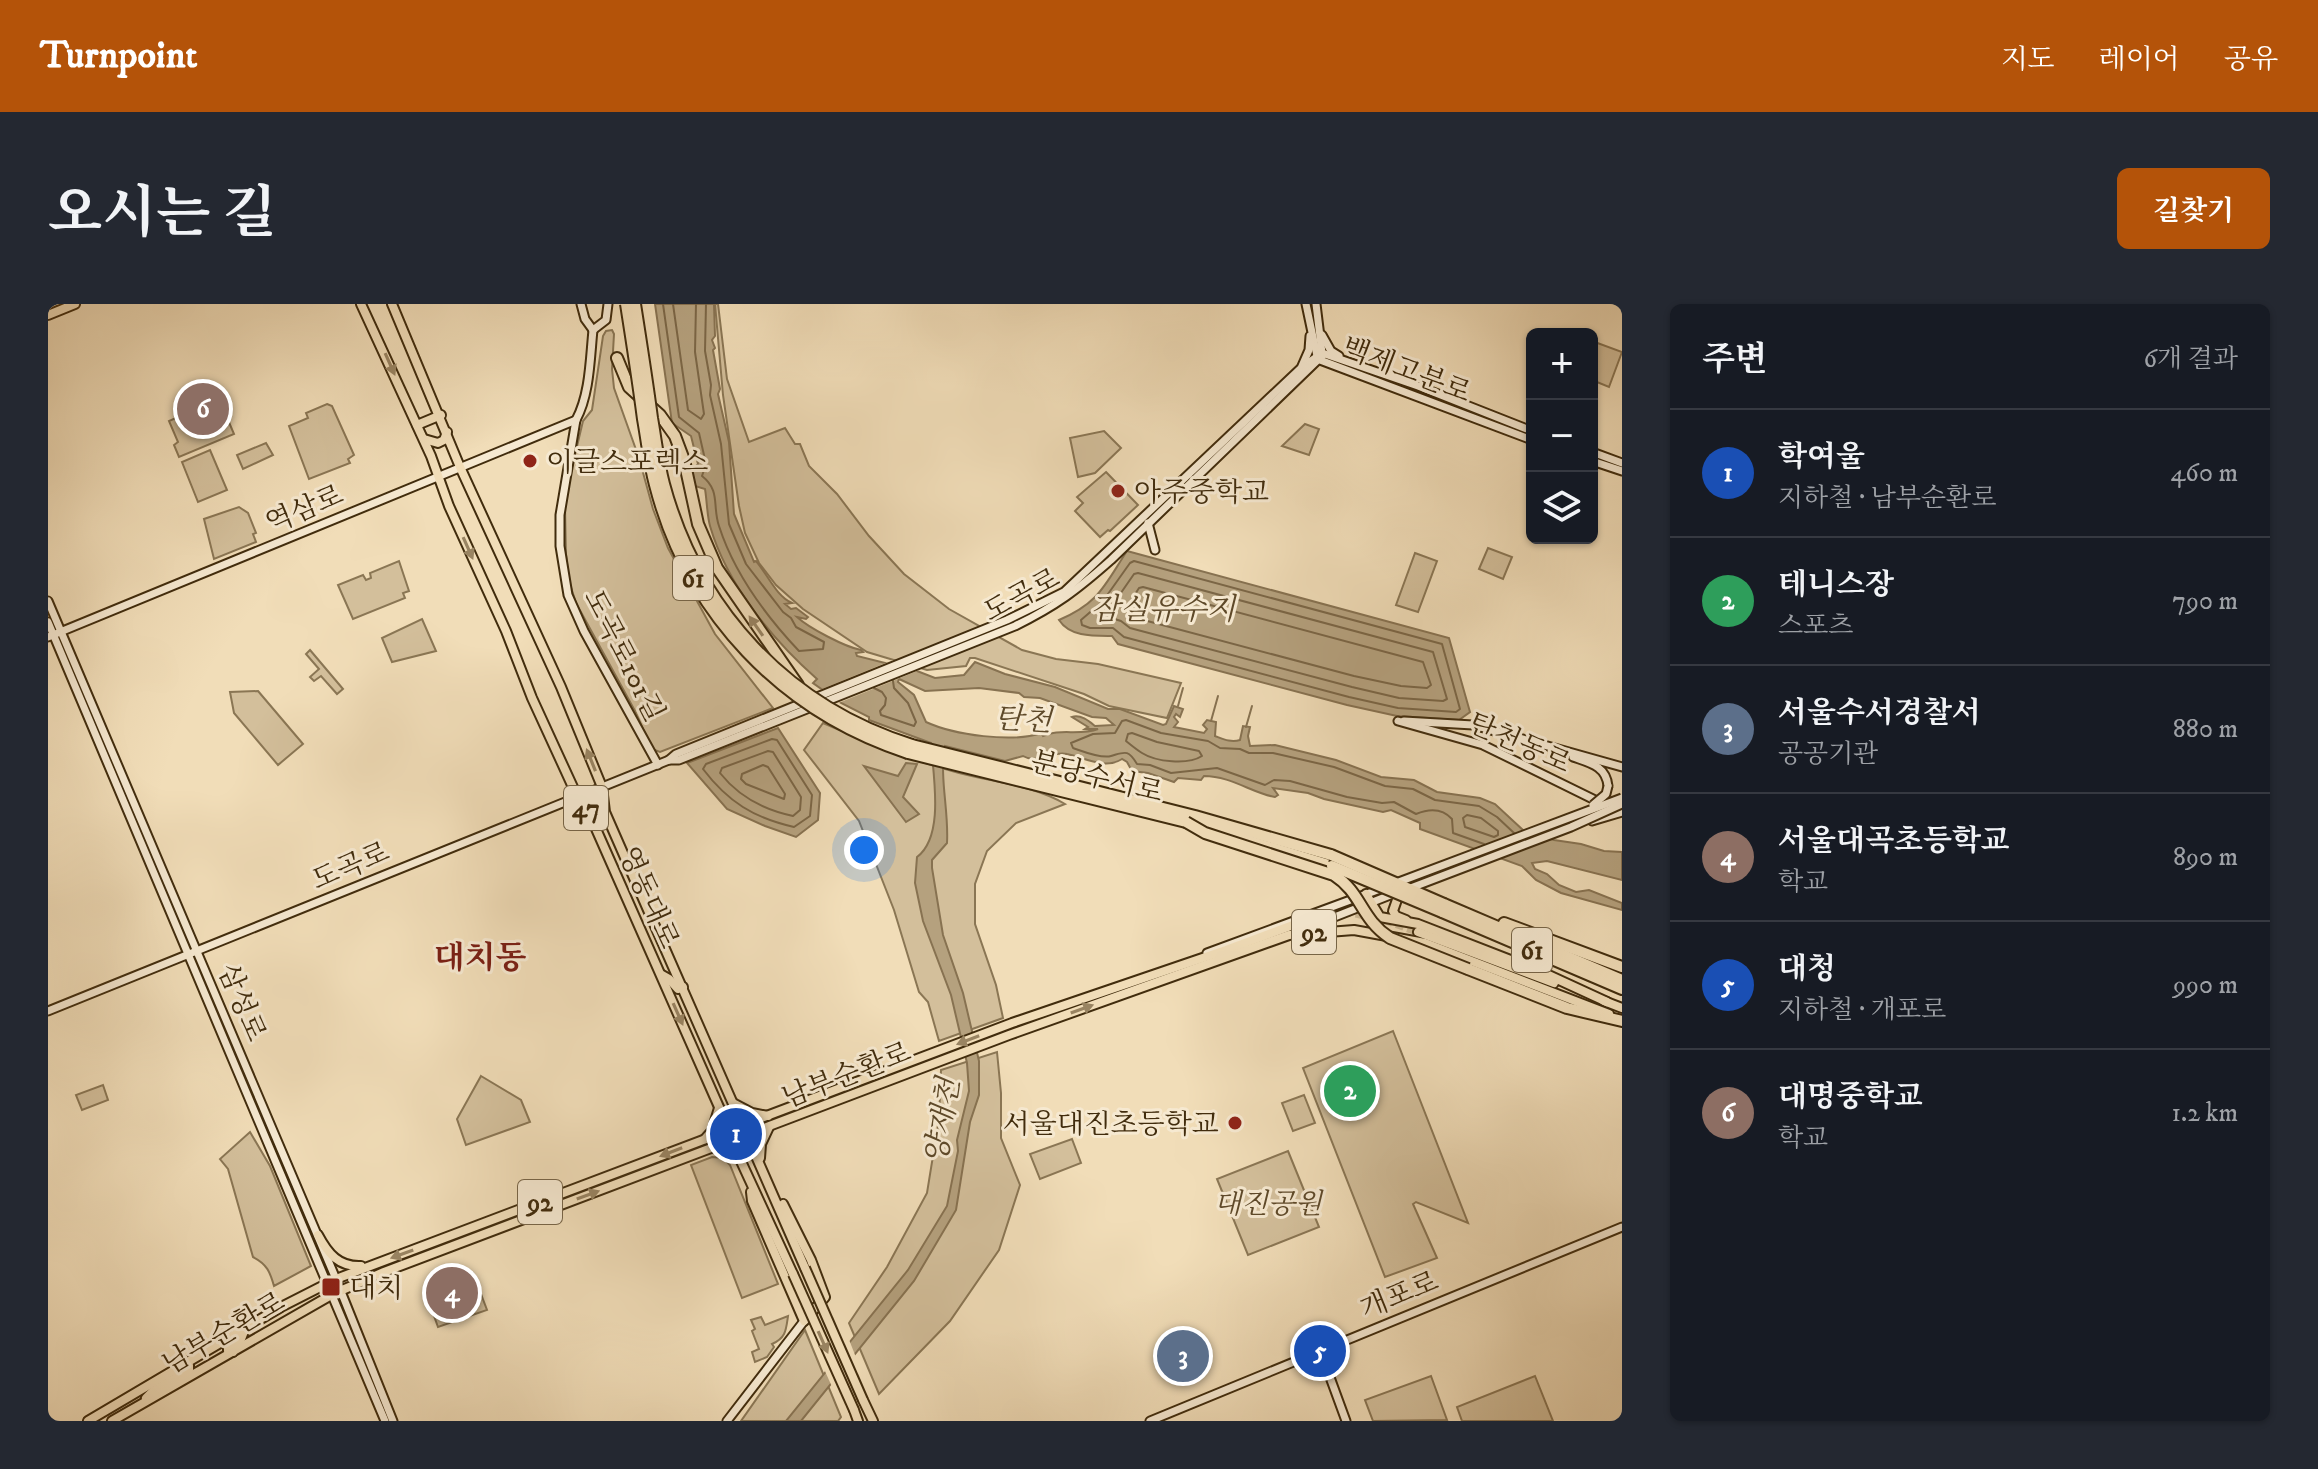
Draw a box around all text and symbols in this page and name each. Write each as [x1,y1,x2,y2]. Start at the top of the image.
text: Turnpoint [40,32,198,80]
text: 지도 [2001,42,2055,77]
text: 레이어 [2099,42,2180,77]
text: 공유 [2224,42,2278,77]
button: 길찾기 [2117,168,2270,249]
text: 오시는 길 [48,180,276,250]
map controls [1526,328,1598,544]
button: + [1526,328,1598,400]
street label: 백제고분로 [1337,330,1476,411]
text: 주변 [1702,339,1768,381]
text: 6개 결과 [2144,343,2238,376]
one-way arrow [383,352,397,376]
pin: 6 [177,379,229,439]
button: − [1526,400,1598,472]
text: 학여울 [1778,439,1865,476]
place label: 이글스포렉스 [546,445,708,480]
marker: 이글스포렉스 [521,452,539,470]
text: 1 [1723,457,1733,490]
text: 460 m [2170,457,2238,490]
button: layers [1526,472,1598,544]
place label: 아주중학교 [1134,475,1269,510]
street label: 역삼로 [260,477,349,541]
marker: 아주중학교 [1109,482,1127,500]
text: 지하철 · 남부순환로 [1778,482,1996,515]
one-way arrow [461,536,474,559]
road number: 61 [673,556,713,600]
street label: 도곡로 [978,561,1066,630]
text: 테니스장 [1778,567,1894,604]
street label: 도곡로101길 [575,584,672,728]
text: 2 [1722,585,1734,618]
text: 790 m [2172,585,2238,618]
water label: 잠실유수지 [1091,592,1237,629]
text: 스포츠 [1778,610,1853,643]
one-way arrow [748,616,764,637]
text: 서울수서경찰서 [1778,695,1981,732]
water label: 탄천 [993,701,1055,741]
street label: 탄천동로 [1463,705,1576,781]
text: 3 [1723,713,1733,746]
text: 880 m [2173,713,2238,746]
text: 공공기관 [1778,738,1878,771]
street label: 분당수서로 [1027,744,1166,811]
one-way arrow [584,748,597,772]
road number: 47 [564,786,608,830]
text: 서울대곡초등학교 [1778,823,2010,860]
your location [844,830,884,870]
street label: 도곡로 [306,834,395,898]
street label: 영동대로 [611,841,687,954]
text: 4 [1721,841,1735,874]
text: 890 m [2173,841,2238,874]
text: 학교 [1778,866,1828,899]
road number: 92 [1292,910,1336,954]
road number: 61 [1512,928,1552,972]
district label: 대치동 [434,939,526,979]
text: 대청 [1778,951,1836,988]
street label: 삼성로 [210,958,274,1047]
text: 5 [1722,969,1734,1002]
text: 990 m [2173,969,2238,1002]
text: 지하철 · 개포로 [1778,994,1946,1027]
one-way arrow [671,1002,685,1025]
one-way arrow [1070,1002,1094,1015]
one-way arrow [956,1034,980,1047]
street label: 남부순환로 [777,1035,916,1116]
pin: 2 [1324,1061,1376,1121]
water label: 양재천 [918,1073,969,1167]
text: 대명중학교 [1778,1079,1923,1116]
text: 6 [1721,1097,1735,1130]
text: 1.2 km [2172,1097,2238,1130]
pin: 1 [710,1104,762,1164]
place label: 서울대진초등학교 [1003,1107,1219,1142]
marker: 서울대진초등학교 [1226,1114,1244,1132]
text: 학교 [1778,1122,1828,1155]
one-way arrow [659,1146,683,1159]
road number: 92 [518,1180,562,1224]
park label: 대진공원 [1214,1187,1324,1222]
one-way arrow [576,1188,600,1201]
one-way arrow [390,1248,414,1261]
pin: 4 [426,1263,478,1323]
street label: 개포로 [1355,1264,1444,1327]
place label: 대치 [349,1271,403,1306]
marker: 대치 [320,1276,342,1298]
street label: 남부순환로 [156,1284,291,1382]
pin: 5 [1294,1321,1346,1381]
pin: 3 [1157,1326,1209,1386]
one-way arrow [816,1330,830,1354]

